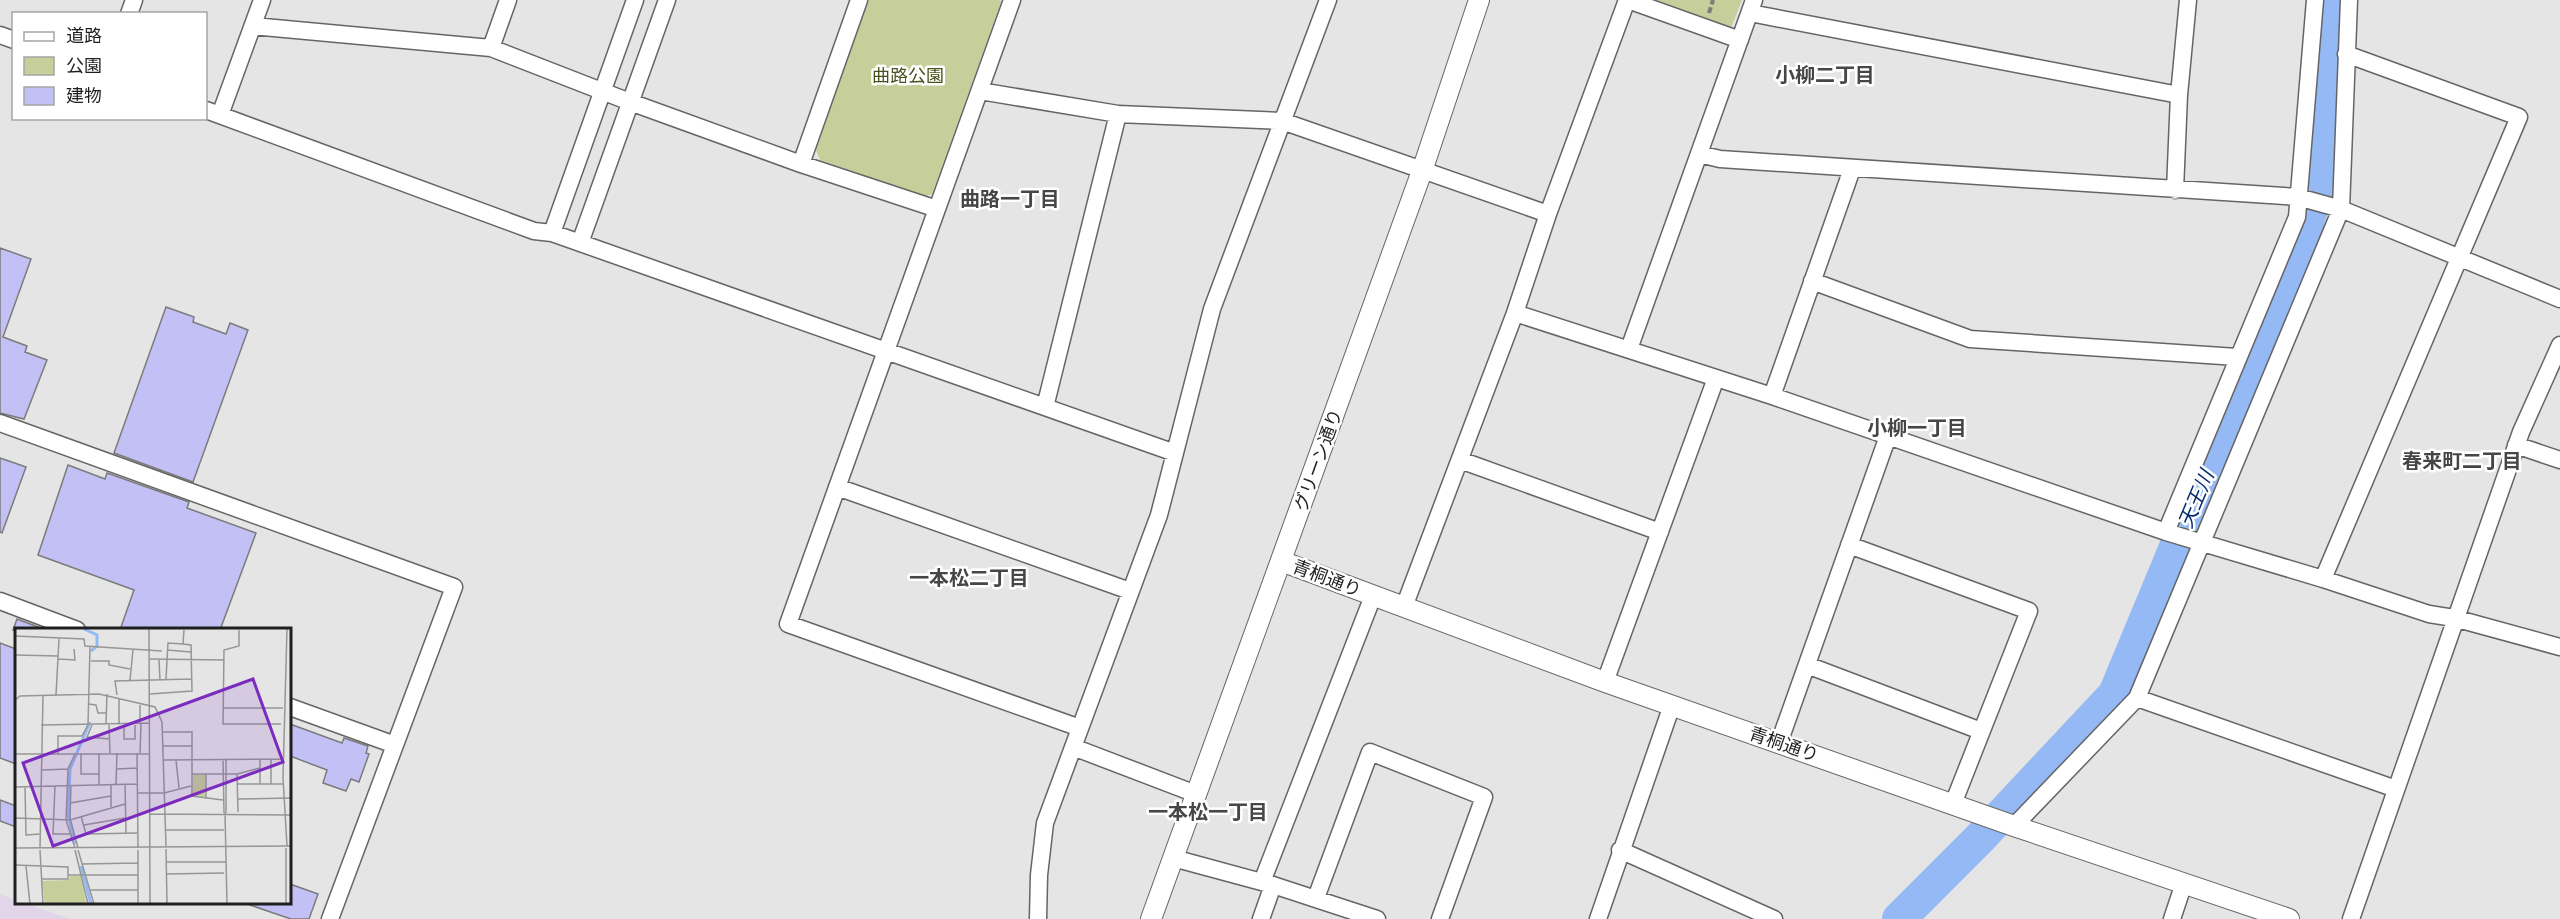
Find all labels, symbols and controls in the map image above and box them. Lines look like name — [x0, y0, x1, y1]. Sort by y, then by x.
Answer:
legend — [12, 12, 207, 120]
text: 道路 — [66, 25, 102, 46]
text: 公園 — [66, 55, 102, 76]
district label: 小柳二丁目 — [1775, 63, 1875, 87]
park label: 曲路公園 — [872, 65, 944, 86]
text: 建物 — [66, 85, 102, 106]
district label: 曲路一丁目 — [960, 187, 1060, 211]
street label: グリーン通り — [1290, 406, 1346, 514]
district label: 小柳一丁目 — [1867, 416, 1967, 440]
district label: 春来町二丁目 — [2402, 449, 2522, 473]
water label: 天王川 — [2173, 465, 2220, 531]
street label: 青桐通り — [1290, 555, 1364, 601]
district label: 一本松二丁目 — [909, 566, 1029, 590]
inset map — [15, 628, 291, 904]
street label: 青桐通り — [1747, 722, 1821, 766]
district label: 一本松一丁目 — [1148, 800, 1268, 824]

